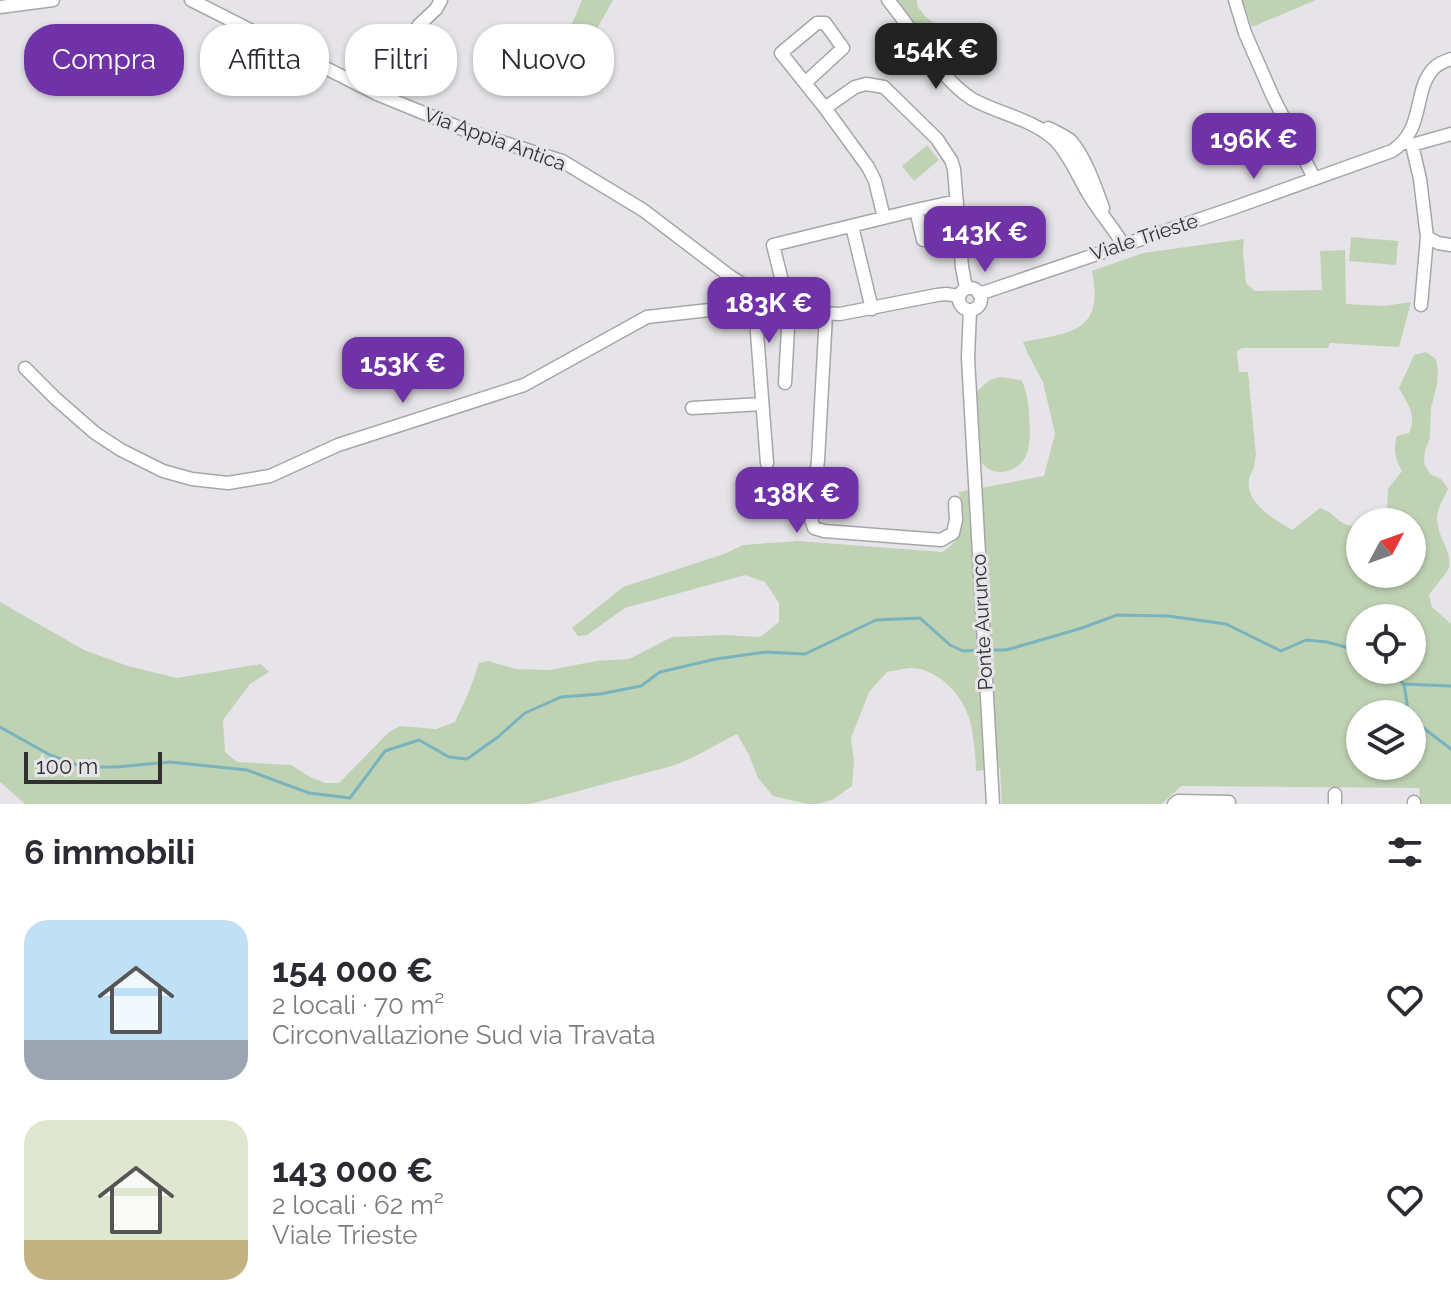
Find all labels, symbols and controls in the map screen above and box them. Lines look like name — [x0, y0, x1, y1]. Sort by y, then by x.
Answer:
pin: 154K € — [871, 23, 1001, 91]
chip: Compra — [24, 24, 184, 96]
chip: Affitta — [200, 24, 329, 96]
chip: Filtri — [345, 24, 457, 96]
chip: Nuovo — [473, 24, 614, 96]
text: 154K € — [893, 34, 979, 64]
street label: Via Appia Antica — [421, 102, 569, 176]
pin: 196K € — [1189, 113, 1319, 181]
text: 196K € — [1210, 124, 1298, 154]
pin: 143K € — [920, 206, 1050, 274]
street label: Viale Trieste — [1087, 208, 1201, 266]
text: 143K € — [942, 217, 1028, 247]
pin: 183K € — [704, 277, 834, 345]
text: 183K € — [725, 288, 813, 318]
pin: 153K € — [338, 337, 468, 405]
text: 153K € — [360, 348, 446, 378]
pin: 138K € — [732, 467, 862, 535]
text: 138K € — [753, 478, 841, 508]
north arrow — [1346, 508, 1426, 588]
map controls — [1346, 508, 1426, 780]
street label: Ponte Aurunco — [966, 553, 998, 691]
button: locate — [1346, 604, 1426, 684]
button: layers — [1346, 700, 1426, 780]
scale bar — [24, 748, 162, 784]
text: 100 m — [36, 753, 98, 779]
icon: filters — [1383, 830, 1427, 874]
text: 6 immobili — [24, 832, 195, 872]
text: 154 000 € — [272, 950, 433, 990]
icon: home — [88, 952, 184, 1048]
icon: heart — [1383, 978, 1427, 1022]
text: 2 locali · 70 m² — [272, 990, 444, 1020]
text: Circonvallazione Sud via Travata — [272, 1020, 655, 1050]
text: 143 000 € — [272, 1150, 433, 1190]
icon: home — [88, 1152, 184, 1248]
icon: heart — [1383, 1178, 1427, 1222]
text: 2 locali · 62 m² — [272, 1190, 444, 1220]
text: Viale Trieste — [272, 1220, 418, 1250]

